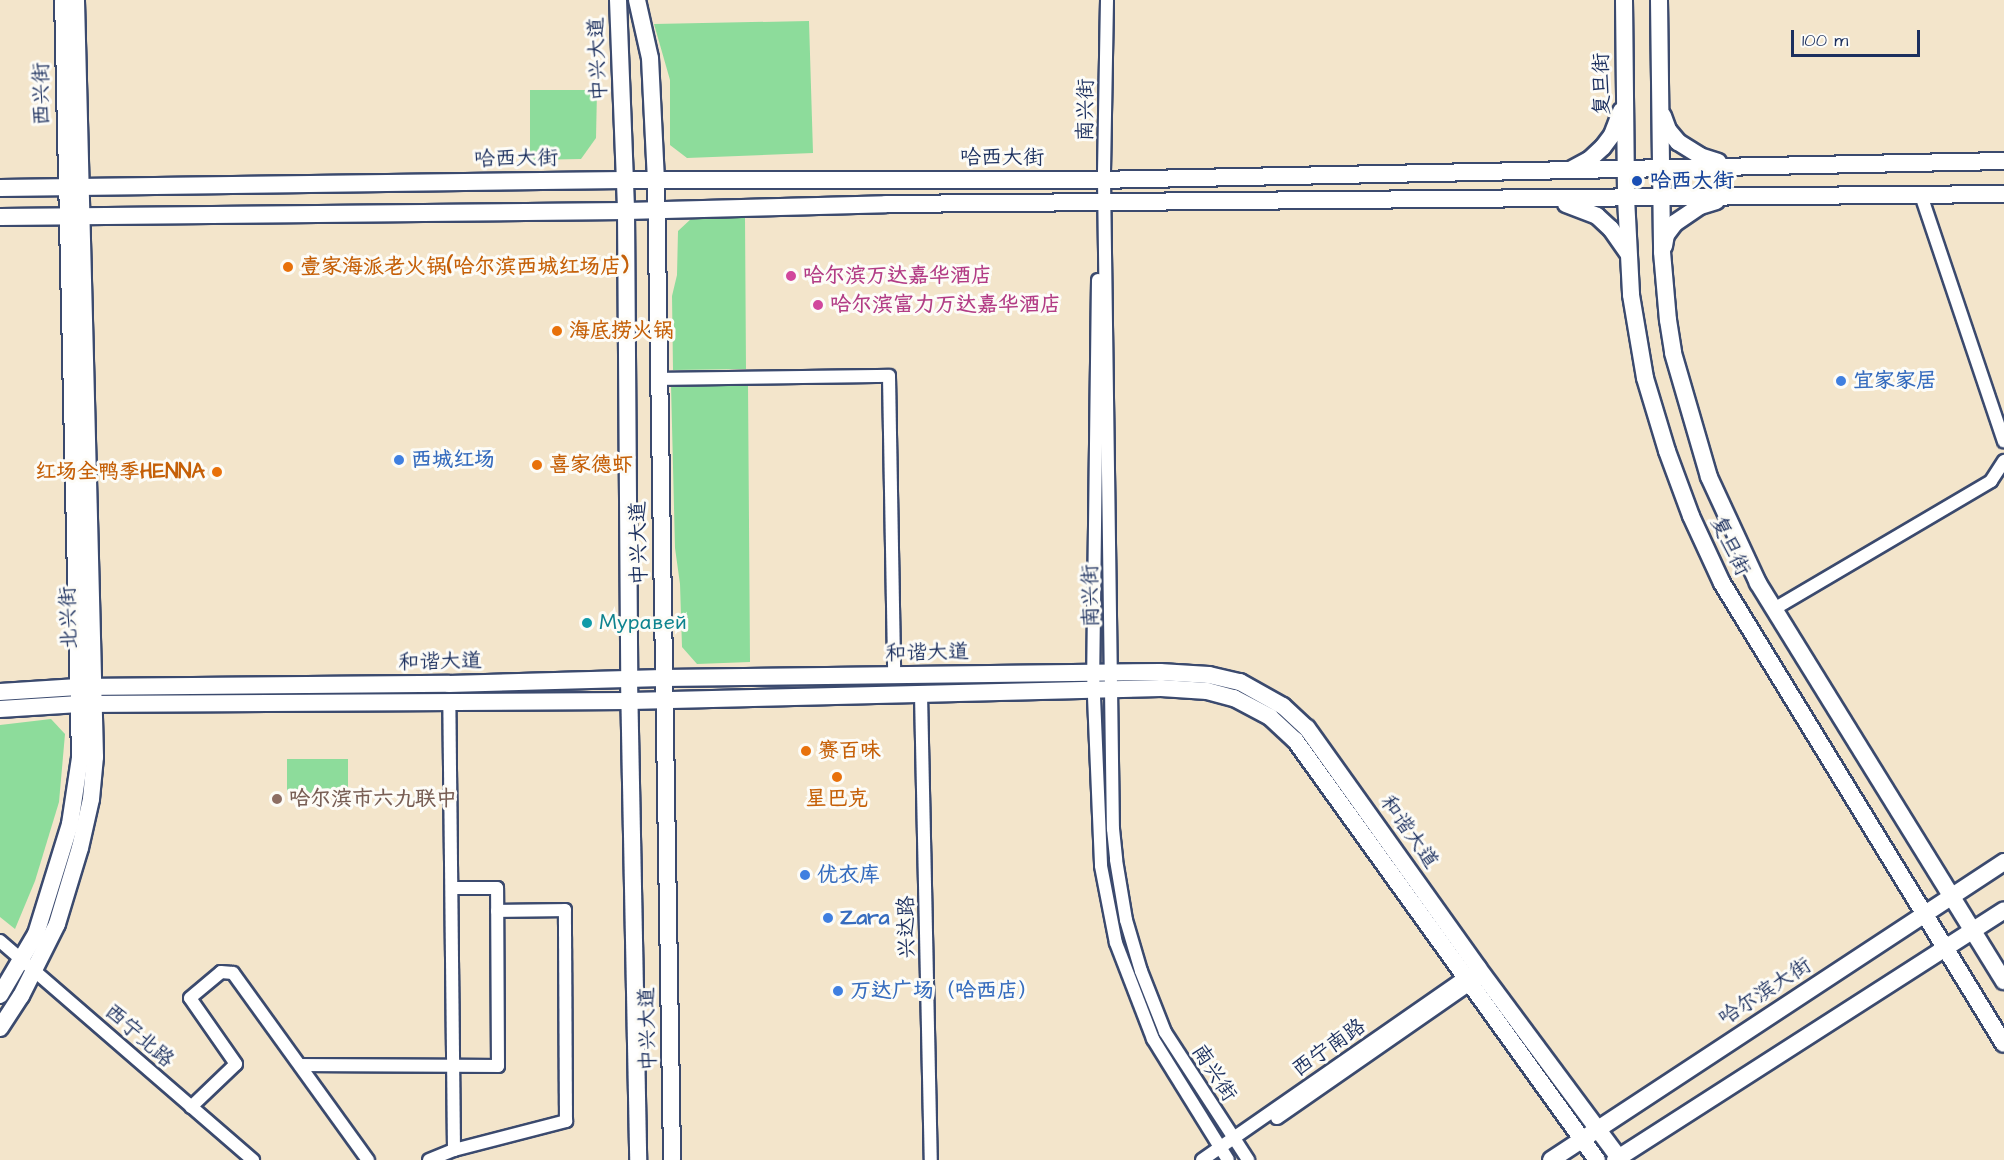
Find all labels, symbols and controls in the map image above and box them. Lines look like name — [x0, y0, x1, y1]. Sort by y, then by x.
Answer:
street label: 中兴大道 — [584, 17, 612, 101]
scale bar — [1794, 18, 1923, 56]
text: 100 m — [1802, 28, 1848, 53]
street label: 复旦街 — [1589, 52, 1615, 116]
street label: 西兴街 — [29, 62, 55, 126]
street label: 南兴街 — [1073, 78, 1099, 142]
street label: 哈西大街 — [960, 145, 1044, 171]
street label: 哈西大街 — [474, 146, 558, 172]
place label: 哈西大街 — [1650, 168, 1734, 194]
marker: 哈西大街 — [1628, 172, 1646, 190]
place label: 壹家海派老火锅(哈尔滨西城红场店) — [300, 254, 629, 280]
marker: 壹家海派老火锅(哈尔滨西城红场店) — [281, 260, 295, 274]
place label: 哈尔滨万达嘉华酒店 — [803, 263, 992, 289]
marker: 哈尔滨万达嘉华酒店 — [784, 269, 798, 283]
place label: 哈尔滨富力万达嘉华酒店 — [830, 292, 1061, 318]
marker: 哈尔滨富力万达嘉华酒店 — [811, 298, 825, 312]
place label: 海底捞火锅 — [569, 318, 674, 344]
marker: 海底捞火锅 — [550, 324, 564, 338]
place label: 宜家家居 — [1853, 368, 1937, 394]
marker: 宜家家居 — [1834, 374, 1848, 388]
place label: 西城红场 — [411, 447, 495, 473]
place label: 喜家德虾 — [549, 452, 633, 478]
marker: 西城红场 — [392, 453, 406, 467]
marker: 喜家德虾 — [530, 458, 544, 472]
place label: 红场全鸭季HENNA — [35, 459, 205, 485]
marker: 红场全鸭季HENNA — [210, 465, 224, 479]
street label: 中兴大道 — [626, 501, 652, 585]
street label: 复旦街 — [1705, 512, 1755, 580]
street label: 南兴街 — [1078, 564, 1104, 628]
street label: 北兴街 — [55, 586, 83, 650]
place label: Муравей — [599, 610, 687, 636]
marker: Муравей — [580, 616, 594, 630]
street label: 和谐大道 — [885, 640, 969, 666]
street label: 和谐大道 — [398, 649, 482, 675]
place label: 赛百味 — [818, 738, 881, 764]
marker: 赛百味 — [799, 744, 813, 758]
marker: 星巴克 — [830, 770, 844, 784]
place label: 哈尔滨市六九联中 — [289, 786, 457, 812]
place label: 星巴克 — [806, 786, 868, 812]
street label: 和谐大道 — [1375, 790, 1443, 874]
marker: 哈尔滨市六九联中 — [270, 792, 284, 806]
place label: 优衣库 — [817, 862, 880, 888]
marker: 优衣库 — [798, 868, 812, 882]
street label: 兴达路 — [894, 895, 920, 959]
place label: Zara — [840, 905, 889, 931]
marker: Zara — [821, 911, 835, 925]
street label: 哈尔滨大街 — [1714, 953, 1816, 1031]
place label: 万达广场（哈西店） — [850, 978, 1039, 1004]
marker: 万达广场（哈西店） — [831, 984, 845, 998]
street label: 中兴大道 — [635, 987, 661, 1071]
street label: 西宁北路 — [99, 999, 179, 1073]
street label: 西宁南路 — [1287, 1014, 1371, 1082]
street label: 南兴街 — [1186, 1040, 1242, 1106]

